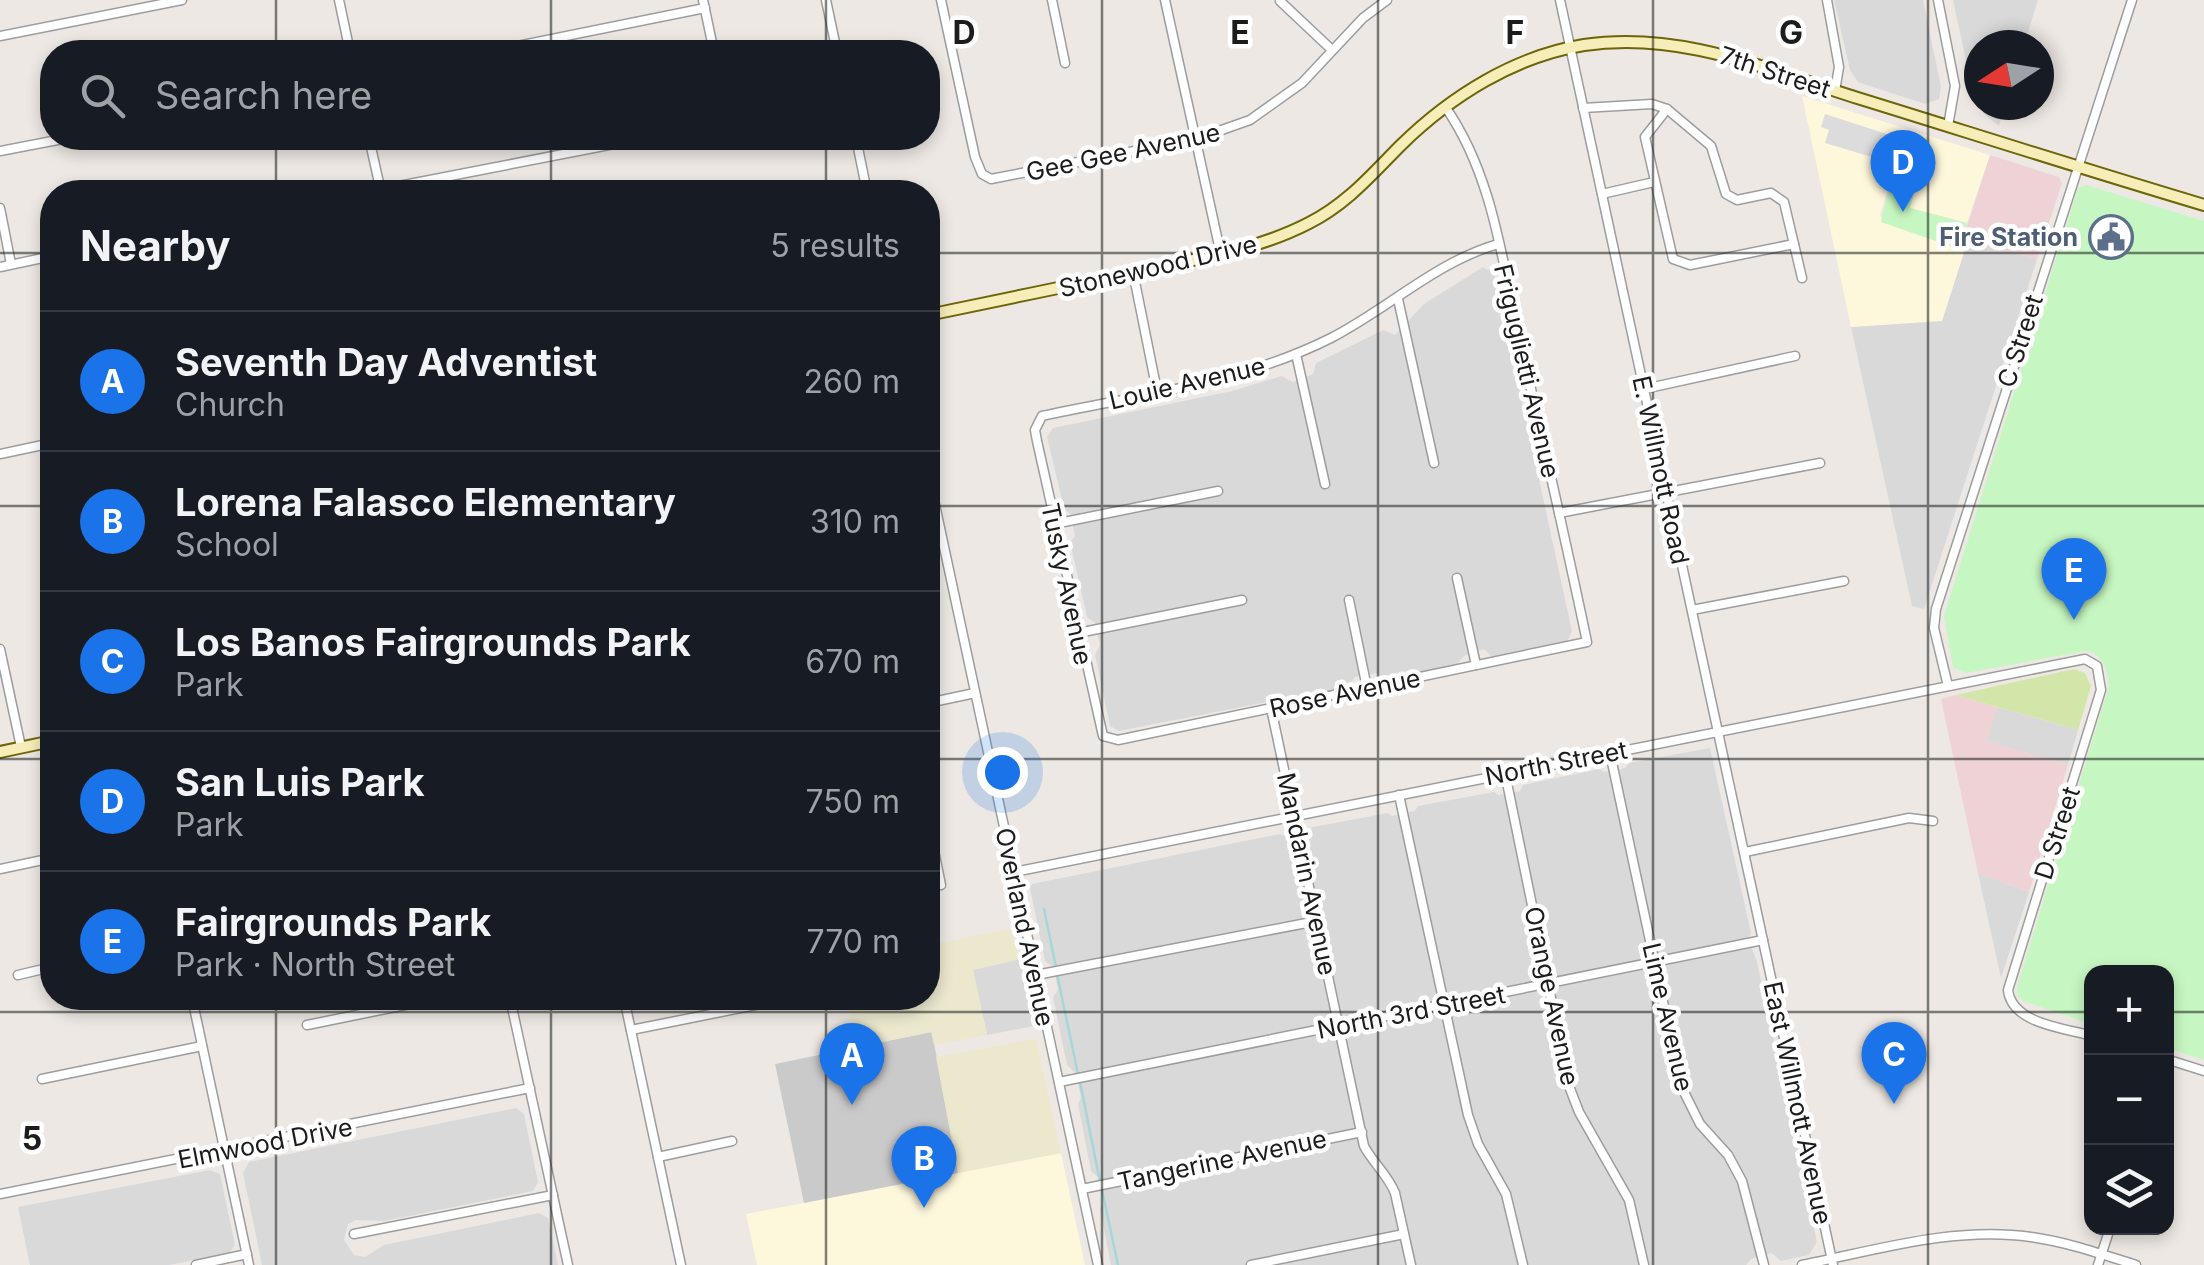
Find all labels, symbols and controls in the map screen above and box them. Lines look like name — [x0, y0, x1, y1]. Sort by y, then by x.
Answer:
text: D — [952, 13, 976, 52]
text: E — [1230, 13, 1250, 52]
text: F — [1506, 13, 1524, 52]
text: G — [1779, 13, 1803, 52]
north arrow — [1964, 30, 2054, 120]
search box — [40, 40, 940, 150]
street label: 7th Street — [1716, 40, 1834, 104]
icon: search — [75, 68, 130, 123]
text: Search here — [155, 72, 372, 118]
street label: Gee Gee Avenue — [1023, 117, 1223, 187]
pin: D — [1870, 130, 1936, 212]
public building icon: Fire Station — [2088, 214, 2134, 260]
text: Nearby — [80, 220, 231, 271]
place label: Fire Station — [1939, 222, 2078, 252]
text: 5 results — [770, 226, 900, 265]
street label: Stonewood Drive — [1056, 229, 1260, 303]
street label: Friguglietti Avenue — [1488, 261, 1566, 481]
street label: C Street — [1991, 291, 2049, 391]
text: Seventh Day Adventist — [175, 339, 597, 385]
street label: Louie Avenue — [1106, 350, 1268, 416]
text: A — [101, 362, 124, 401]
text: 260 m — [803, 362, 900, 401]
street label: E. Willmott Road — [1626, 373, 1696, 567]
text: Church — [175, 385, 285, 424]
text: Lorena Falasco Elementary — [175, 479, 676, 525]
street label: Tusky Avenue — [1035, 500, 1099, 668]
text: B — [102, 502, 123, 541]
text: 310 m — [810, 502, 900, 541]
text: School — [175, 525, 279, 564]
pin: E — [2042, 538, 2106, 620]
text: Los Banos Fairgrounds Park — [175, 619, 691, 665]
text: C — [101, 642, 124, 681]
text: 670 m — [805, 642, 900, 681]
street label: Rose Avenue — [1267, 662, 1423, 724]
text: Park — [175, 665, 244, 704]
street label: North Street — [1482, 735, 1630, 791]
your location — [977, 747, 1028, 798]
text: San Luis Park — [175, 759, 425, 805]
street label: Mandarin Avenue — [1271, 770, 1343, 978]
text: D — [101, 782, 124, 821]
text: 750 m — [806, 782, 900, 821]
street label: D Street — [2028, 783, 2086, 883]
text: Park — [175, 805, 244, 844]
street label: Overland Avenue — [989, 825, 1061, 1029]
text: Fairgrounds Park — [175, 899, 491, 945]
street label: Orange Avenue — [1518, 904, 1586, 1088]
text: E — [103, 922, 122, 961]
text: 770 m — [806, 922, 900, 961]
street label: Lime Avenue — [1636, 940, 1700, 1094]
text: Park · North Street — [175, 945, 455, 984]
map controls — [2084, 965, 2174, 1235]
button: + — [2084, 965, 2174, 1055]
street label: North 3rd Street — [1314, 979, 1508, 1045]
street label: East Willmott Avenue — [1758, 979, 1838, 1227]
pin: A — [820, 1022, 884, 1105]
pin: C — [1862, 1022, 1926, 1104]
button: − — [2084, 1055, 2174, 1145]
street label: Elmwood Drive — [175, 1111, 355, 1175]
text: 5 — [22, 1119, 42, 1158]
street label: Tangerine Avenue — [1115, 1123, 1329, 1197]
pin: B — [892, 1126, 956, 1208]
button: layers — [2084, 1145, 2174, 1235]

